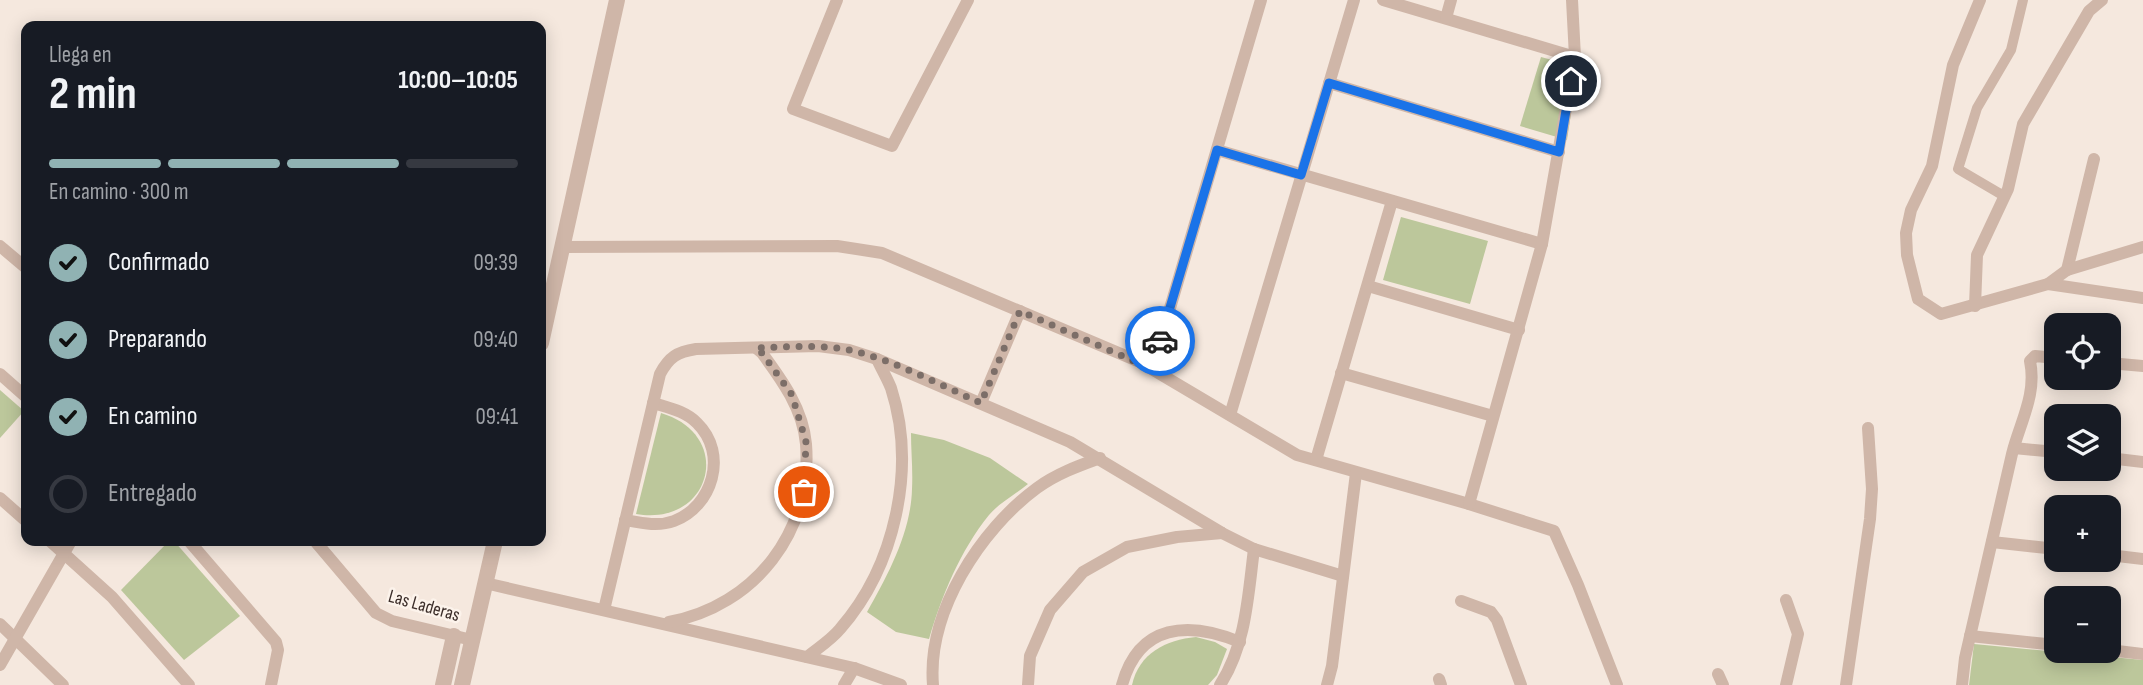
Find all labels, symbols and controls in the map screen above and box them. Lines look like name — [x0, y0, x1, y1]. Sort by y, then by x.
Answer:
text: Llega en — [49, 41, 112, 69]
pin — [1541, 51, 1601, 111]
icon: home — [1552, 62, 1590, 100]
text: 10:00–10:05 — [398, 65, 518, 96]
text: 2 min — [49, 67, 137, 122]
text: En camino · 300 m — [49, 178, 189, 206]
icon: check — [49, 244, 87, 282]
text: Confirmado — [108, 247, 209, 278]
text: 09:39 — [473, 249, 518, 277]
courier — [1125, 306, 1195, 376]
map controls — [2044, 313, 2121, 663]
button: locate — [2044, 313, 2121, 390]
icon: check — [49, 321, 87, 359]
icon: car — [1141, 322, 1179, 360]
text: Preparando — [108, 324, 207, 355]
text: 09:40 — [473, 326, 518, 354]
icon: check — [49, 398, 87, 436]
text: En camino — [108, 401, 198, 432]
text: 09:41 — [475, 403, 518, 431]
button: layers — [2044, 404, 2121, 481]
pin — [774, 462, 834, 522]
icon: bag — [785, 473, 823, 511]
text: Entregado — [108, 478, 197, 509]
button: + — [2044, 495, 2121, 572]
street label: Las Laderas — [386, 585, 463, 627]
button: − — [2044, 586, 2121, 663]

